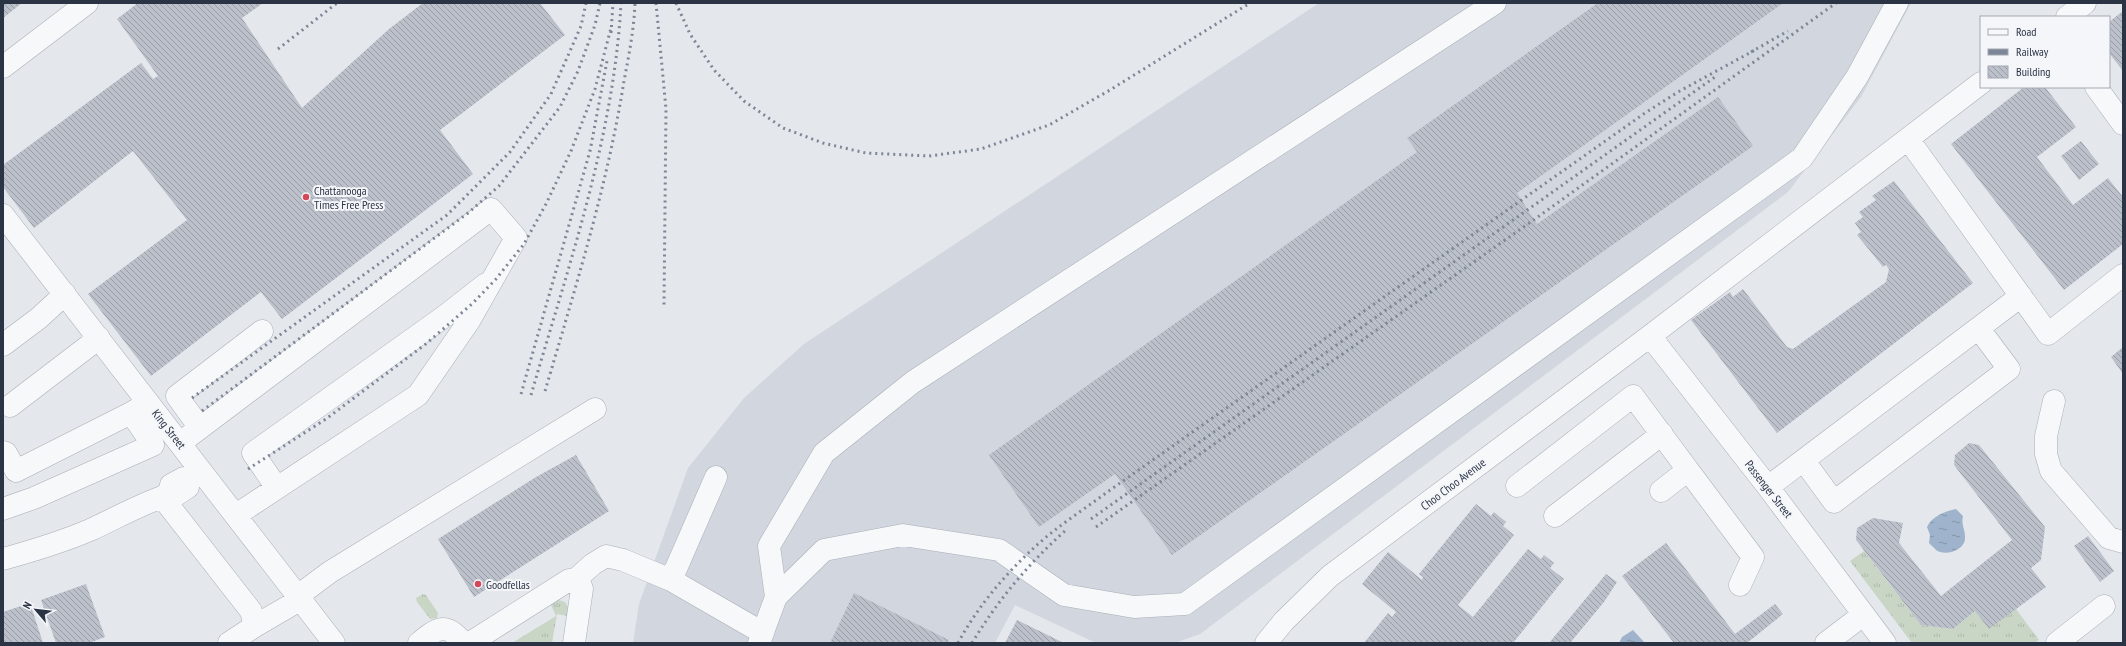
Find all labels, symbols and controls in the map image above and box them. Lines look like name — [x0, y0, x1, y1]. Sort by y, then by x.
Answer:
legend — [1980, 16, 2110, 88]
text: Road — [2016, 24, 2036, 39]
text: Railway — [2016, 44, 2049, 59]
text: Building — [2016, 64, 2051, 79]
place label: Chattanooga Times Free Press — [314, 183, 383, 212]
marker: Chattanooga Times Free Press — [301, 192, 311, 202]
street label: King Street — [149, 406, 190, 452]
street label: Choo Choo Avenue — [1418, 455, 1488, 513]
street label: Passenger Street — [1742, 457, 1797, 521]
place label: Goodfellas — [486, 577, 530, 592]
marker: Goodfellas — [473, 579, 483, 589]
north arrow — [16, 590, 56, 630]
text: N — [20, 599, 35, 611]

